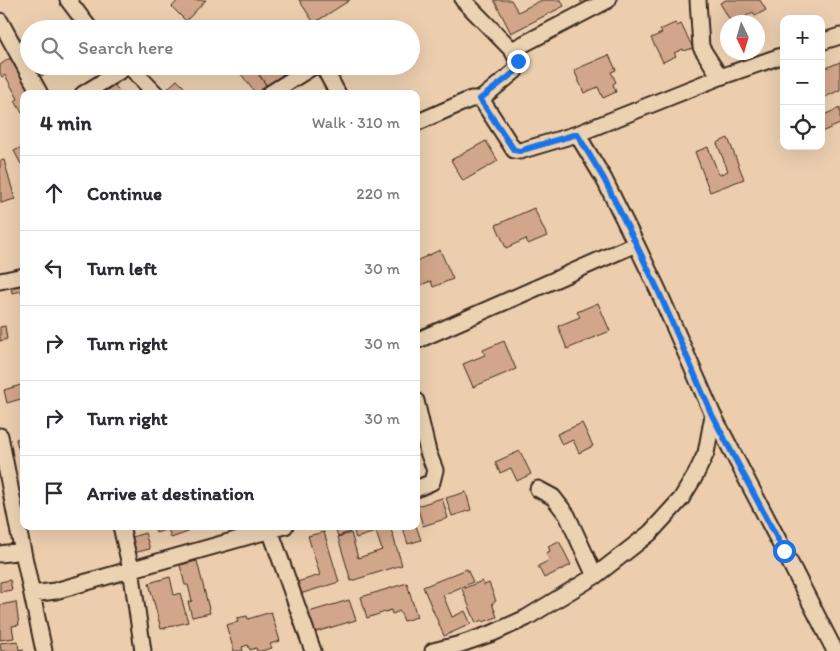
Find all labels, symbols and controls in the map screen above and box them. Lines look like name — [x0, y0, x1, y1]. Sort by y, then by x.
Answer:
north arrow — [720, 15, 765, 60]
map controls — [780, 15, 825, 150]
button: + — [780, 15, 825, 60]
search box — [20, 20, 420, 75]
icon: search — [38, 34, 66, 62]
text: Search here — [78, 36, 173, 59]
route end — [507, 50, 530, 73]
button: − — [780, 60, 825, 105]
button: locate — [780, 105, 825, 150]
text: 4 min — [40, 110, 92, 135]
text: Walk · 310 m — [312, 113, 400, 132]
icon: ahead — [40, 179, 68, 207]
text: Continue — [87, 182, 162, 205]
text: 220 m — [356, 184, 400, 203]
icon: left — [40, 254, 68, 282]
text: Turn left — [87, 257, 157, 280]
text: 30 m — [364, 259, 400, 278]
icon: right — [40, 329, 68, 357]
text: Turn right — [87, 332, 168, 355]
text: 30 m — [364, 334, 400, 353]
icon: right — [40, 404, 68, 432]
text: Turn right — [87, 407, 168, 430]
text: 30 m — [364, 409, 400, 428]
icon: arrive — [40, 479, 68, 507]
text: Arrive at destination — [87, 482, 254, 505]
route start — [773, 540, 796, 563]

